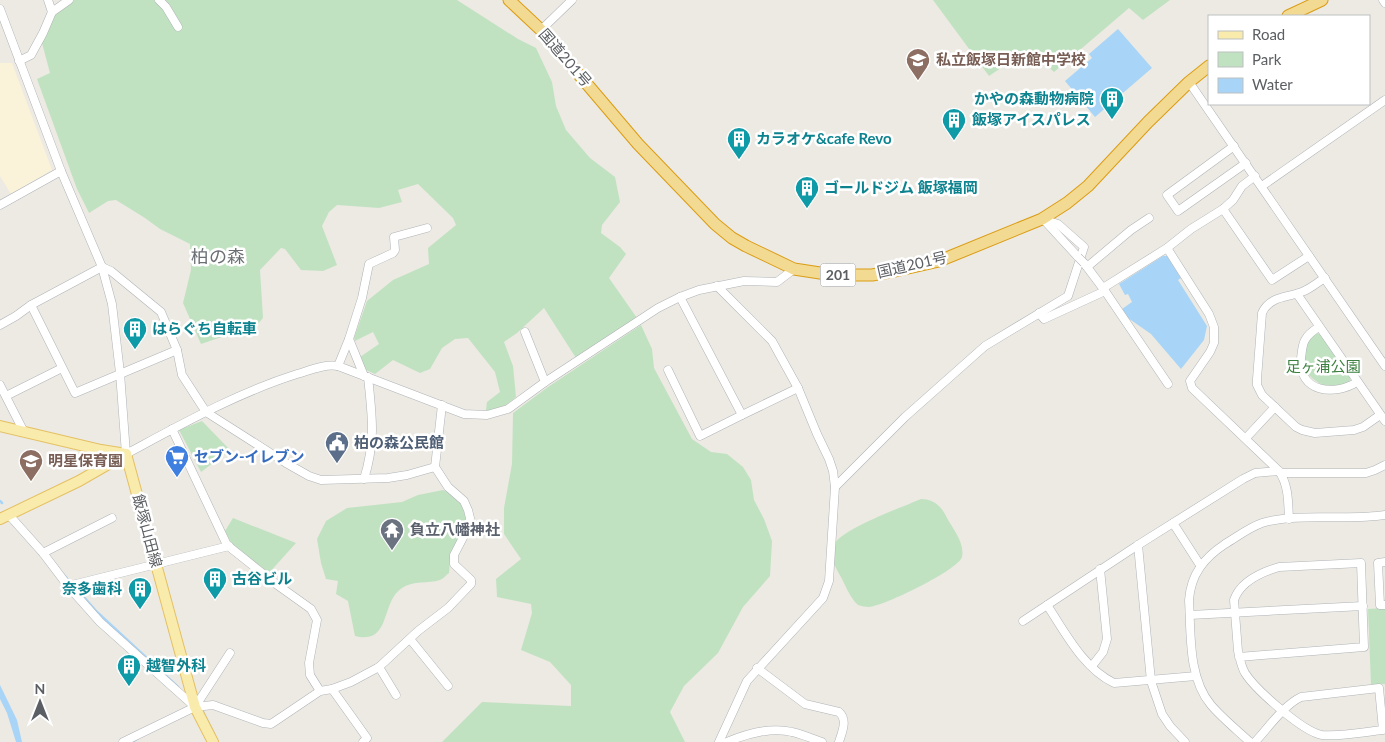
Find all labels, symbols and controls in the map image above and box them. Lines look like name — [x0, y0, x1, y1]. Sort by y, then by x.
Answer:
legend — [1208, 15, 1370, 105]
street label: 国道201号 — [536, 25, 596, 90]
text: Road — [1252, 25, 1285, 43]
school or university icon: 私立飯塚日新館中学校 — [905, 47, 931, 81]
place label: 私立飯塚日新館中学校 — [936, 50, 1086, 68]
text: Park — [1252, 50, 1282, 68]
text: Water — [1252, 75, 1293, 93]
building icon: かやの森動物病院 — [1099, 86, 1125, 120]
place label: かやの森動物病院 — [974, 89, 1094, 107]
building icon: 飯塚アイスパレス — [941, 107, 967, 141]
place label: 飯塚アイスパレス — [972, 110, 1091, 128]
building icon: カラオケ&cafe Revo — [726, 126, 752, 160]
place label: カラオケ&cafe Revo — [756, 129, 892, 147]
building icon: ゴールドジム 飯塚福岡 — [794, 175, 820, 209]
place label: ゴールドジム 飯塚福岡 — [824, 178, 978, 196]
district label: 柏の森 — [191, 245, 245, 267]
street label: 国道201号 — [875, 247, 948, 281]
road number: 201 — [820, 264, 856, 286]
building icon: はらぐち自転車 — [122, 316, 148, 350]
place label: はらぐち自転車 — [152, 319, 257, 337]
park label: 足ヶ浦公園 — [1285, 357, 1361, 375]
public building icon: 柏の森公民館 — [324, 430, 350, 464]
place label: 柏の森公民館 — [354, 433, 444, 451]
supermarket icon: セブン-イレブン — [164, 444, 190, 478]
place label: セブン-イレブン — [194, 447, 305, 465]
school or university icon: 明星保育園 — [18, 448, 44, 482]
place label: 明星保育園 — [48, 451, 123, 469]
street label: 飯塚山田線 — [130, 492, 166, 569]
temple icon: 負立八幡神社 — [379, 517, 405, 551]
place label: 負立八幡神社 — [410, 520, 500, 538]
building icon: 古谷ビル — [202, 566, 228, 600]
place label: 古谷ビル — [232, 569, 292, 587]
building icon: 奈多歯科 — [127, 576, 153, 610]
place label: 奈多歯科 — [62, 579, 122, 597]
building icon: 越智外科 — [116, 653, 142, 687]
place label: 越智外科 — [146, 656, 206, 674]
north arrow — [15, 677, 65, 727]
text: N — [35, 680, 45, 697]

